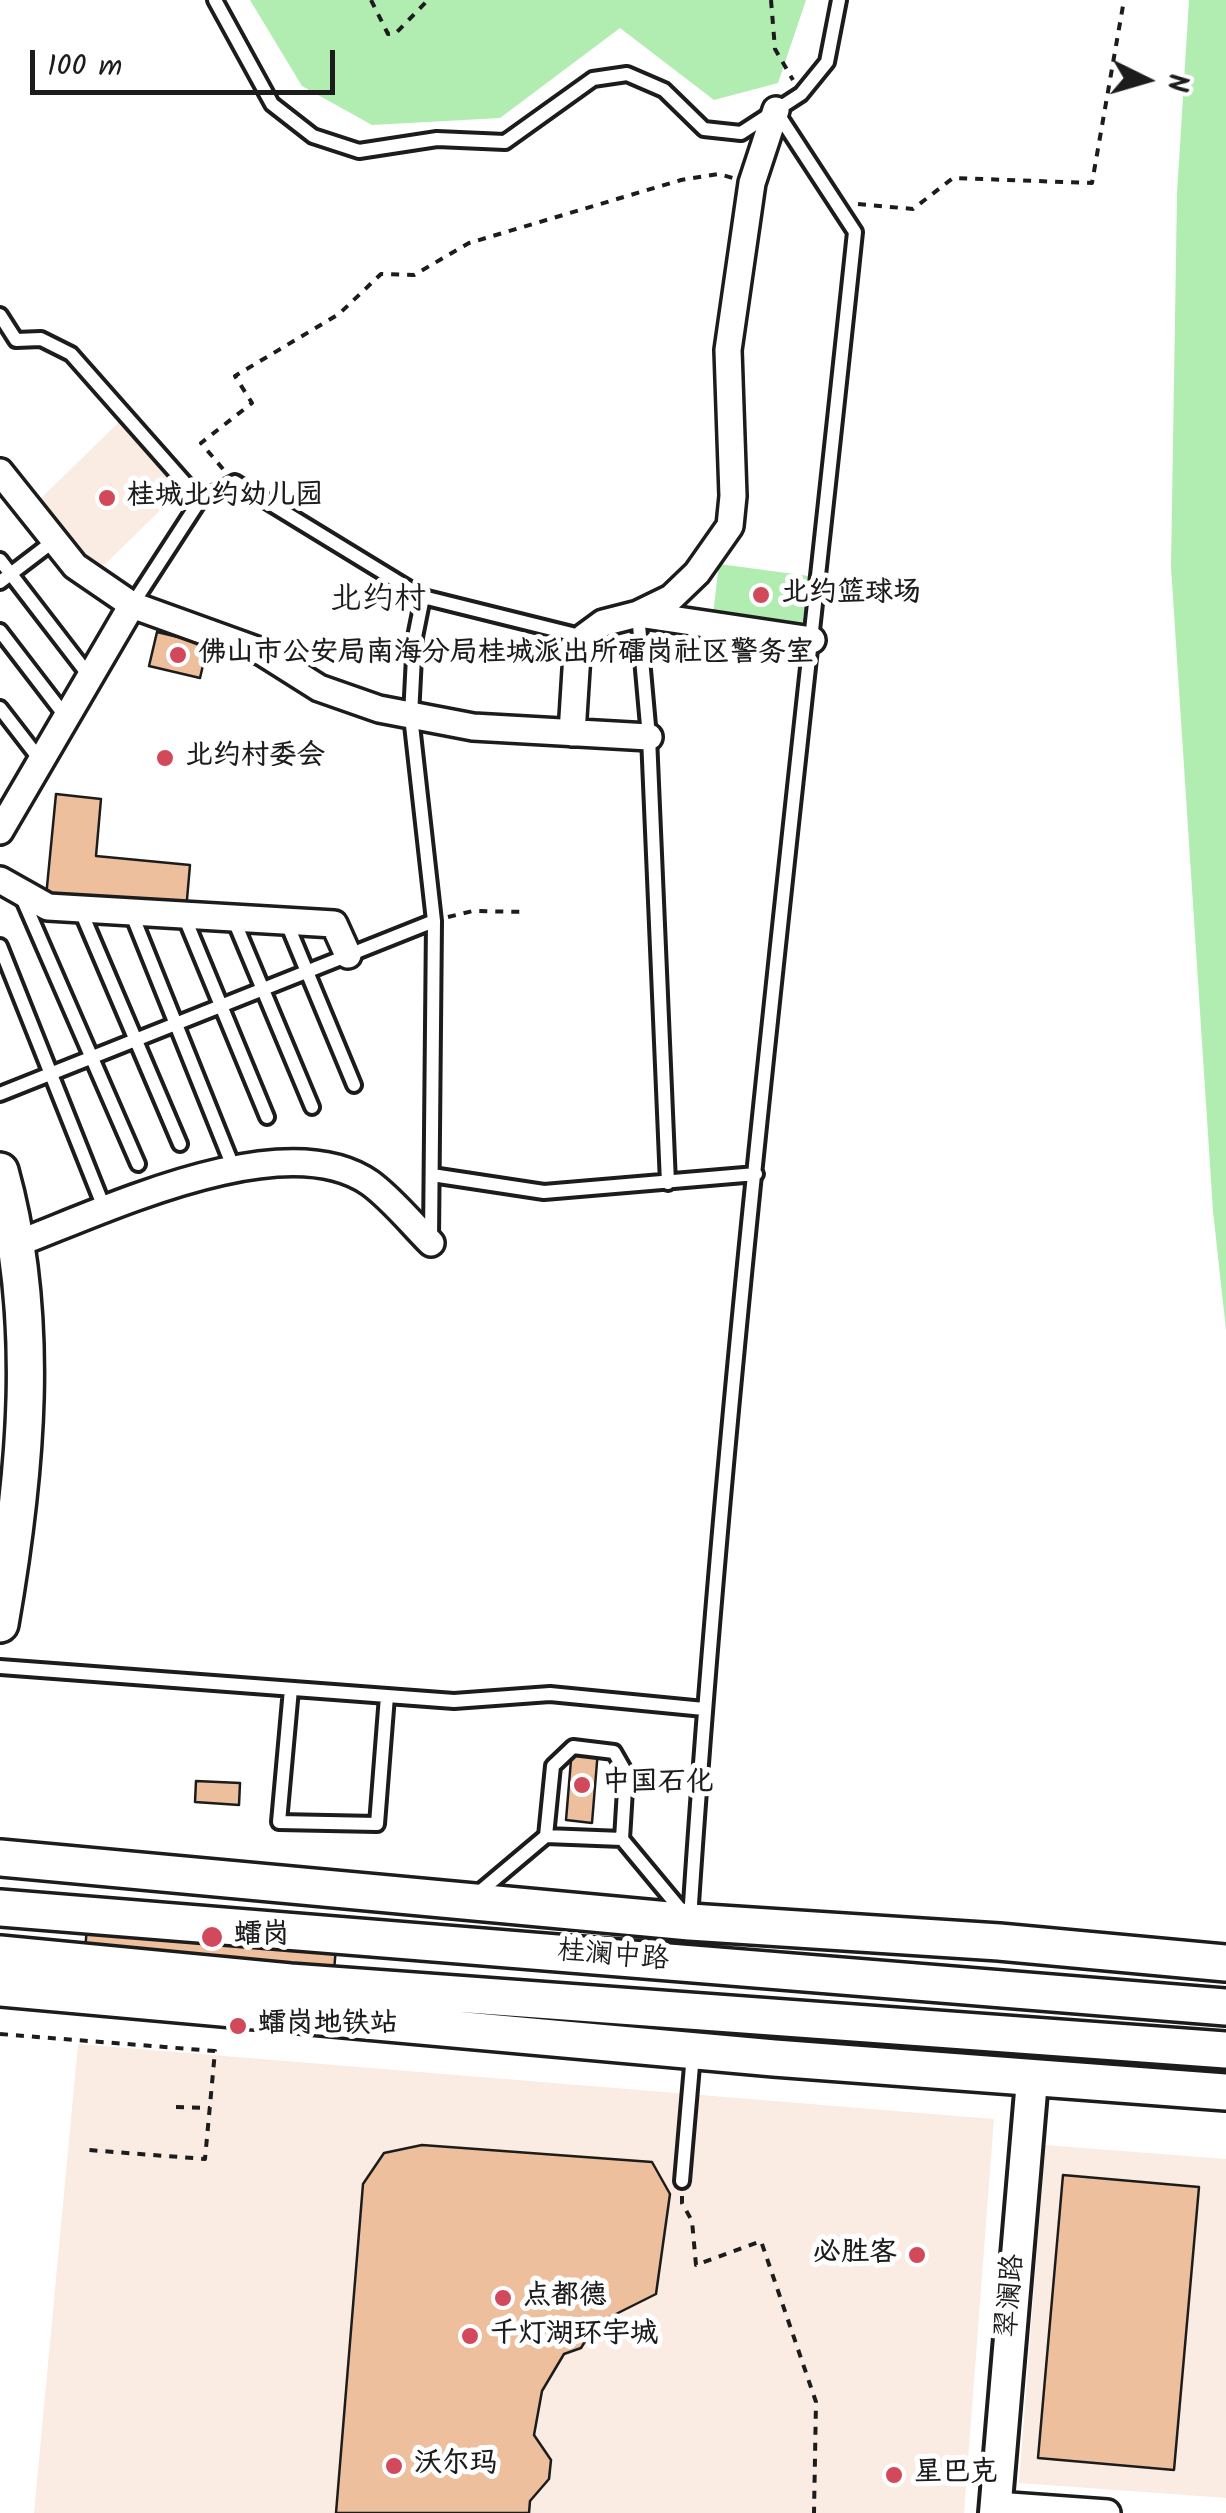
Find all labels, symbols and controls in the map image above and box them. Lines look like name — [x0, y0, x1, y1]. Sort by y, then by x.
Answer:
scale bar — [35, 30, 340, 92]
north arrow — [1096, 30, 1196, 130]
text: 100 m — [47, 43, 122, 91]
text: N — [1153, 72, 1200, 93]
place label: 桂城北约幼儿园 — [127, 481, 323, 515]
marker: 桂城北约幼儿园 — [96, 487, 118, 509]
place label: 北约篮球场 — [781, 578, 921, 612]
district label: 北约村 — [330, 584, 426, 622]
marker: 北约篮球场 — [750, 584, 772, 606]
place label: 佛山市公安局南海分局桂城派出所礌岗社区警务室 — [198, 638, 814, 672]
marker: 佛山市公安局南海分局桂城派出所礌岗社区警务室 — [167, 644, 189, 666]
place label: 北约村委会 — [185, 741, 325, 775]
marker: 北约村委会 — [154, 747, 176, 769]
place label: 中国石化 — [602, 1768, 714, 1802]
marker: 中国石化 — [571, 1774, 593, 1796]
place label: 𧒽岗 — [234, 1920, 290, 1954]
marker: 𧒽岗 — [199, 1924, 225, 1950]
street label: 桂澜中路 — [556, 1936, 670, 1980]
place label: 𧒽岗地铁站 — [258, 2009, 398, 2043]
marker: 𧒽岗地铁站 — [227, 2015, 249, 2037]
place label: 必胜客 — [813, 2238, 897, 2272]
marker: 必胜客 — [906, 2244, 928, 2266]
street label: 翠澜路 — [993, 2253, 1033, 2339]
place label: 点都德 — [523, 2281, 607, 2315]
marker: 点都德 — [492, 2287, 514, 2309]
place label: 千灯湖环宇城 — [490, 2319, 658, 2353]
marker: 千灯湖环宇城 — [459, 2325, 481, 2347]
place label: 沃尔玛 — [414, 2449, 498, 2483]
marker: 沃尔玛 — [383, 2455, 405, 2477]
place label: 星巴克 — [914, 2458, 998, 2492]
marker: 星巴克 — [883, 2464, 905, 2486]

